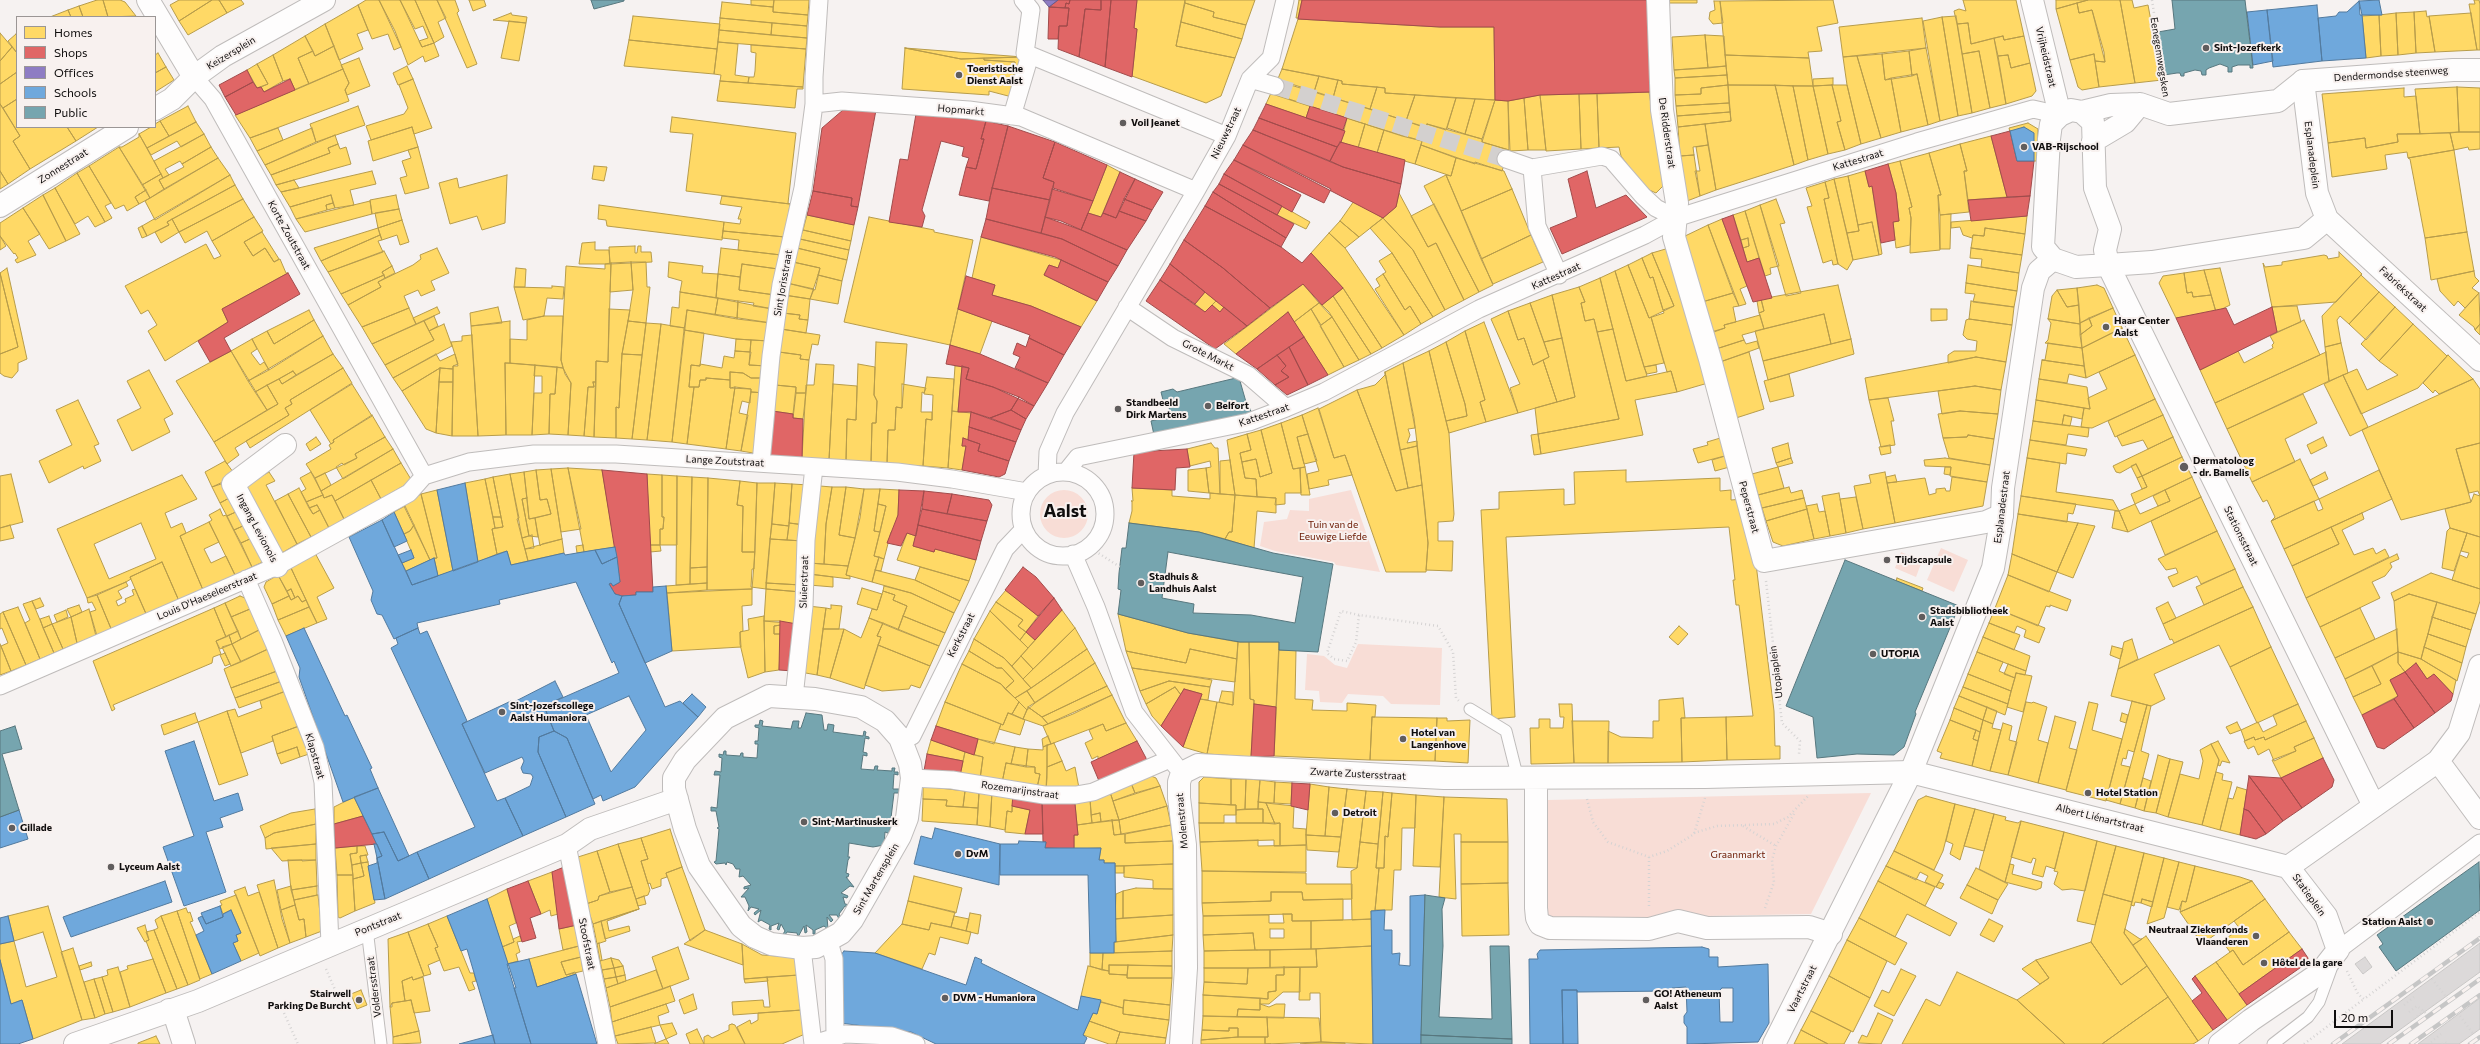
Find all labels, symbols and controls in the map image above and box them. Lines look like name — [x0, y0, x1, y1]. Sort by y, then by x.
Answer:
legend — [16, 16, 156, 128]
street label: Eenegemwegsken — [2148, 16, 2172, 98]
text: Homes — [54, 25, 92, 39]
street label: Vrijheidstraat — [2033, 25, 2059, 89]
street label: Keizersplein — [204, 34, 258, 72]
place label: Sint-Jozefkerk — [2214, 42, 2281, 54]
marker: Sint-Jozefkerk — [2201, 43, 2211, 53]
text: Shops — [54, 45, 88, 59]
place label: Toeristische Dienst Aalst — [967, 63, 1023, 86]
street label: Dendermondse steenweg — [2333, 64, 2449, 84]
text: Offices — [54, 65, 94, 79]
marker: Toeristische Dienst Aalst — [954, 70, 964, 80]
text: Schools — [54, 85, 97, 99]
street label: De Ridderstraat — [1656, 97, 1678, 169]
street label: Hopmarkt — [937, 102, 985, 118]
text: Public — [54, 105, 87, 119]
street label: Nieuwstraat — [1208, 105, 1244, 161]
place label: Voil Jeanet — [1131, 117, 1180, 129]
marker: Voil Jeanet — [1118, 118, 1128, 128]
street label: Esplanadeplein — [2302, 120, 2322, 190]
place label: VAB-Rijschool — [2032, 141, 2099, 153]
marker: VAB-Rijschool — [2019, 142, 2029, 152]
street label: Zonnestraat — [36, 146, 90, 186]
street label: Kattestraat — [1831, 147, 1885, 173]
street label: Korte Zoutstraat — [265, 198, 313, 272]
street label: Sint Jorisstraat — [771, 249, 795, 317]
street label: Kattestraat — [1530, 260, 1582, 292]
street label: Fabriekstraat — [2377, 264, 2429, 314]
place label: Haar Center Aalst — [2114, 315, 2170, 338]
marker: Haar Center Aalst — [2101, 322, 2111, 332]
street label: Grote Markt — [1180, 337, 1236, 373]
place label: Standbeeld Dirk Martens — [1126, 397, 1187, 420]
place label: Belfort — [1216, 400, 1249, 412]
marker: Belfort — [1203, 401, 1213, 411]
street label: Kattestraat — [1237, 401, 1291, 429]
marker: Standbeeld Dirk Martens — [1113, 404, 1123, 414]
street label: Lange Zoutstraat — [685, 453, 765, 469]
place label: Dermatoloog - dr. Bamelis — [2193, 455, 2254, 478]
marker: Dermatoloog - dr. Bamelis — [2178, 461, 2190, 473]
street label: Esplanadestraat — [1992, 470, 2012, 544]
street label: Peperstraat — [1736, 480, 1762, 534]
street label: Ingang Levionois — [234, 492, 280, 564]
district label: Aalst — [1043, 500, 1087, 522]
street label: Stationsstraat — [2221, 504, 2261, 568]
park label: Tuin van de Eeuwige Liefde — [1299, 519, 1367, 542]
place label: Tijdscapsule — [1895, 554, 1952, 566]
street label: Sluierstraat — [797, 555, 811, 609]
marker: Tijdscapsule — [1882, 555, 1892, 565]
street label: Louis D'Haeseleerstraat — [155, 569, 259, 623]
place label: Stadhuis & Landhuis Aalst — [1149, 571, 1216, 594]
marker: Stadhuis & Landhuis Aalst — [1136, 578, 1146, 588]
place label: Stadsbibliotheek Aalst — [1930, 605, 2008, 628]
street label: Kerkstraat — [945, 611, 977, 659]
marker: Stadsbibliotheek Aalst — [1917, 612, 1927, 622]
street label: Utopiaplein — [1767, 645, 1785, 699]
place label: UTOPIA — [1881, 648, 1919, 660]
marker: UTOPIA — [1868, 649, 1878, 659]
place label: Sint-Jozefscollege Aalst Humaniora — [510, 700, 593, 724]
marker: Sint-Jozefscollege Aalst Humaniora — [497, 707, 507, 717]
place label: Hotel van Langenhove — [1411, 727, 1466, 750]
street label: Klapstraat — [303, 732, 327, 780]
marker: Hotel van Langenhove — [1398, 734, 1408, 744]
street label: Zwarte Zustersstraat — [1310, 765, 1406, 783]
street label: Rozemarijnstraat — [980, 779, 1060, 801]
place label: Hotel Station — [2096, 787, 2158, 799]
marker: Hotel Station — [2083, 788, 2093, 798]
street label: Molenstraat — [1174, 793, 1190, 849]
street label: Albert Liénartstraat — [2055, 801, 2145, 835]
place label: Detroit — [1343, 807, 1377, 819]
marker: Detroit — [1330, 808, 1340, 818]
place label: Sint-Martinuskerk — [812, 816, 898, 828]
marker: Sint-Martinuskerk — [799, 817, 809, 827]
place label: Gillade — [20, 822, 52, 834]
marker: Gillade — [7, 823, 17, 833]
street label: Sint Martensplein — [851, 841, 901, 917]
place label: DvM — [966, 848, 988, 860]
marker: DvM — [953, 849, 963, 859]
park label: Graanmarkt — [1711, 849, 1765, 861]
place label: Lyceum Aalst — [119, 861, 180, 873]
marker: Lyceum Aalst — [106, 862, 116, 872]
street label: Statieplein — [2290, 872, 2328, 918]
street label: Pontstraat — [353, 909, 403, 939]
place label: Station Aalst — [2362, 916, 2422, 928]
street label: Stoofstraat — [576, 917, 598, 971]
marker: Station Aalst — [2425, 917, 2435, 927]
place label: Neutraal Ziekenfonds Vlaanderen — [2148, 924, 2248, 948]
marker: Neutraal Ziekenfonds Vlaanderen — [2251, 931, 2261, 941]
street label: Voldersstraat — [364, 956, 384, 1018]
place label: Hôtel de la gare — [2272, 957, 2342, 969]
marker: Hôtel de la gare — [2259, 958, 2269, 968]
street label: Vaartstraat — [1785, 963, 1819, 1015]
place label: Stairwell Parking De Burcht — [268, 988, 351, 1012]
place label: GO! Atheneum Aalst — [1654, 988, 1722, 1012]
place label: DVM - Humaniora — [953, 992, 1035, 1004]
marker: DVM - Humaniora — [940, 993, 950, 1003]
marker: Stairwell Parking De Burcht — [354, 995, 364, 1005]
marker: GO! Atheneum Aalst — [1641, 995, 1651, 1005]
scale bar — [2336, 1002, 2395, 1028]
text: 20 m — [2341, 1010, 2368, 1024]

